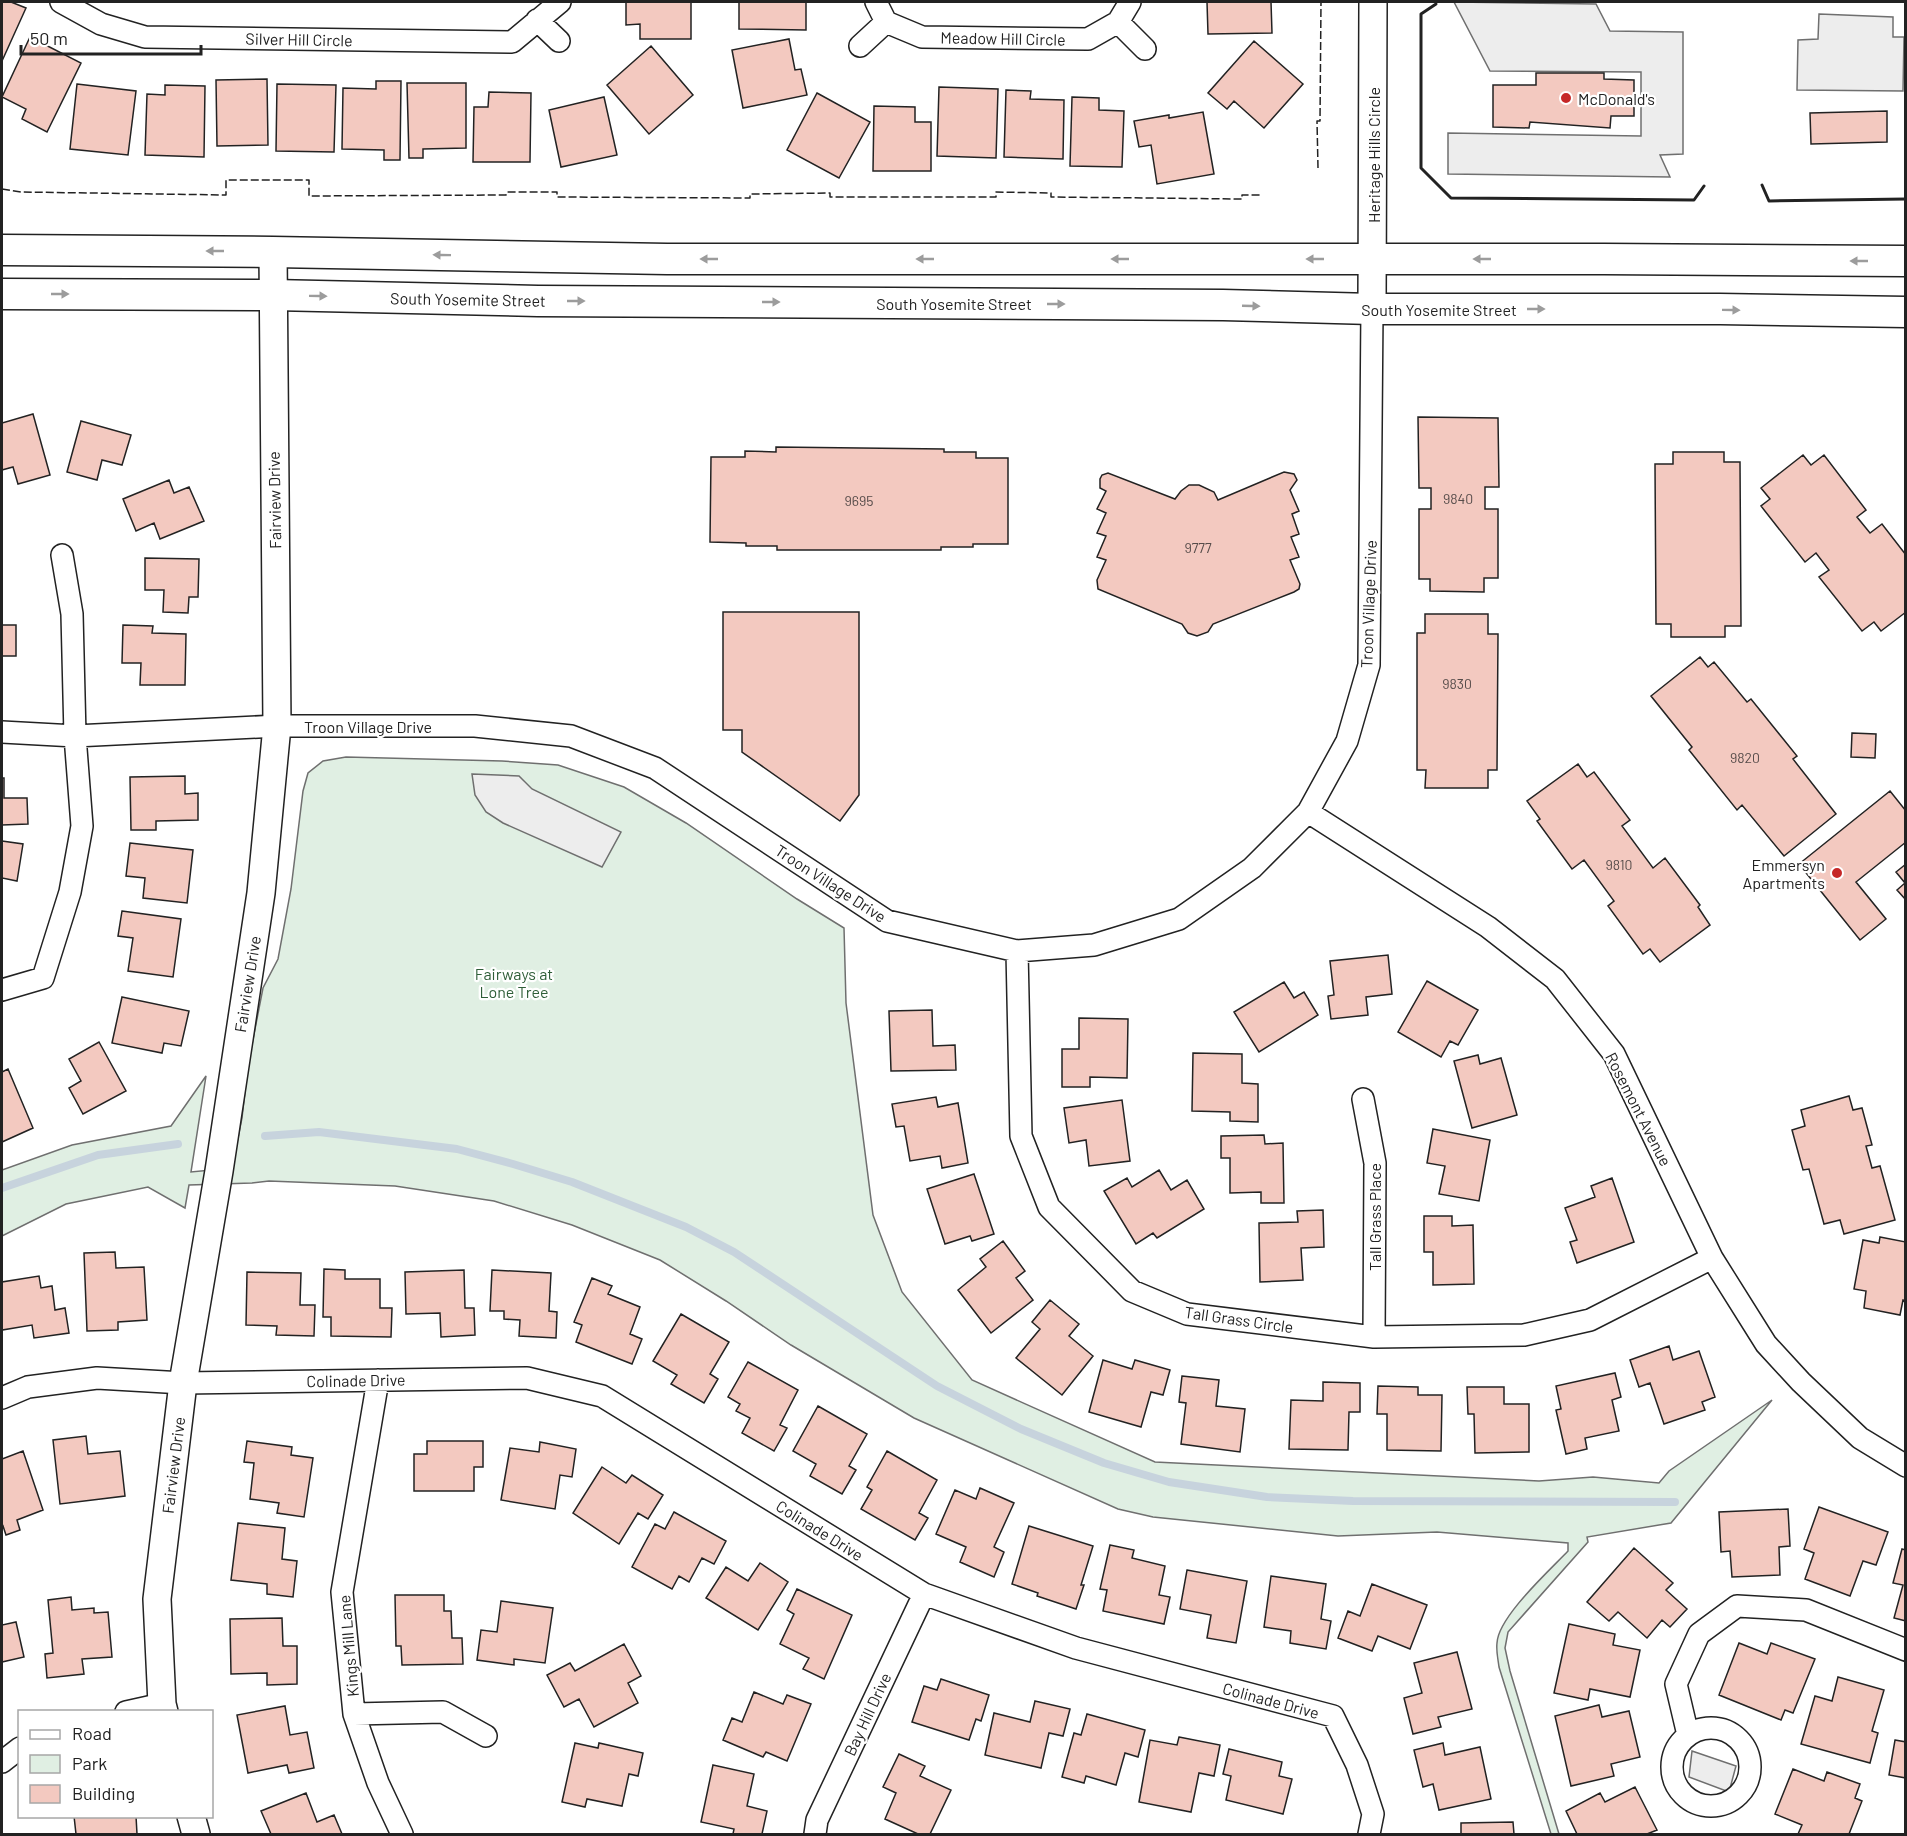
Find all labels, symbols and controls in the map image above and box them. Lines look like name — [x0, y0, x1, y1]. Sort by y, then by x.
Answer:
scale bar — [21, 18, 201, 56]
text: 50 m — [30, 27, 68, 49]
street label: Meadow Hill Circle — [940, 27, 1066, 49]
street label: Silver Hill Circle — [245, 29, 353, 49]
street label: Heritage Hills Circle — [1364, 87, 1383, 223]
place label: McDonald's — [1578, 89, 1655, 108]
marker: McDonald's — [1559, 91, 1573, 105]
one-way arrow — [205, 246, 224, 256]
one-way arrow — [433, 250, 452, 260]
one-way arrow — [699, 254, 718, 264]
one-way arrow — [915, 254, 934, 264]
one-way arrow — [1110, 254, 1129, 264]
one-way arrow — [1305, 254, 1324, 264]
one-way arrow — [1473, 254, 1492, 264]
one-way arrow — [1850, 256, 1869, 266]
street label: South Yosemite Street — [390, 288, 546, 310]
one-way arrow — [50, 289, 69, 299]
one-way arrow — [308, 291, 327, 301]
street label: South Yosemite Street — [876, 294, 1032, 313]
one-way arrow — [566, 296, 585, 306]
one-way arrow — [761, 297, 780, 307]
one-way arrow — [1046, 299, 1065, 309]
street label: South Yosemite Street — [1361, 300, 1517, 319]
one-way arrow — [1241, 301, 1260, 310]
one-way arrow — [1526, 304, 1545, 314]
one-way arrow — [1721, 305, 1740, 314]
street label: Fairview Drive — [264, 451, 284, 549]
house number: 9840 — [1443, 490, 1473, 507]
house number: 9695 — [845, 492, 874, 509]
house number: 9777 — [1184, 539, 1212, 556]
street label: Troon Village Drive — [1356, 540, 1380, 668]
house number: 9830 — [1442, 675, 1472, 692]
street label: Troon Village Drive — [304, 717, 432, 736]
house number: 9820 — [1730, 749, 1760, 766]
street label: Troon Village Drive — [772, 840, 890, 926]
place label: Emmersyn Apartments — [1743, 855, 1825, 892]
house number: 9810 — [1605, 856, 1633, 873]
marker: Emmersyn Apartments — [1830, 866, 1844, 880]
street label: Fairview Drive — [230, 934, 264, 1034]
park label: Fairways at Lone Tree — [475, 964, 553, 1001]
street label: Rosemont Avenue — [1602, 1049, 1676, 1169]
street label: Tall Grass Place — [1365, 1163, 1384, 1271]
street label: Tall Grass Circle — [1183, 1302, 1295, 1336]
street label: Colinade Drive — [306, 1370, 406, 1390]
street label: Fairview Drive — [158, 1415, 188, 1515]
street label: Colinade Drive — [773, 1496, 867, 1564]
street label: Kings Mill Lane — [334, 1594, 362, 1698]
street label: Bay Hill Drive — [840, 1669, 894, 1759]
street label: Colinade Drive — [1221, 1678, 1321, 1722]
legend — [18, 1710, 213, 1818]
text: Road — [72, 1722, 112, 1744]
text: Park — [72, 1752, 107, 1774]
text: Building — [72, 1782, 135, 1804]

